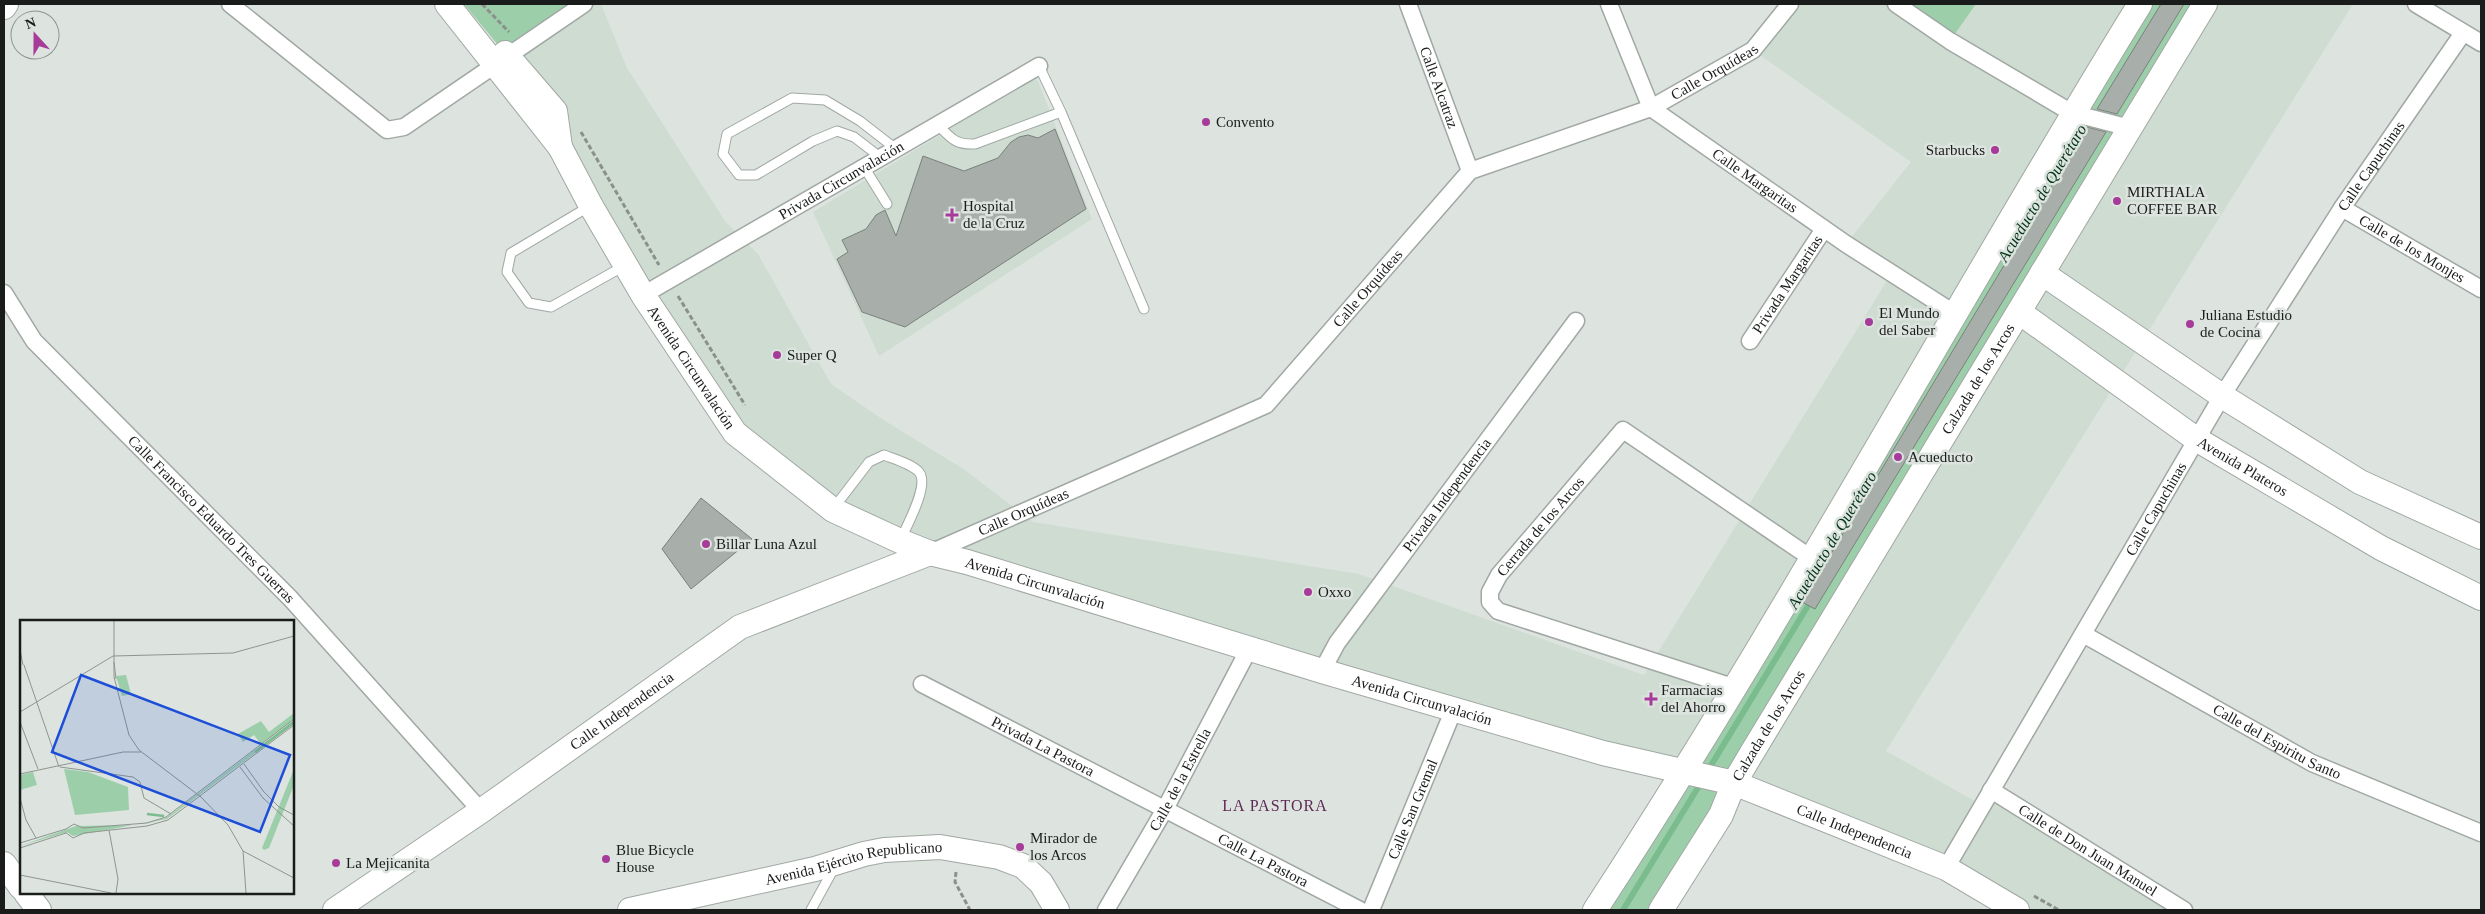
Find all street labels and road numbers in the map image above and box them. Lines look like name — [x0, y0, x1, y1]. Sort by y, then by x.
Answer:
street label: Calle Orquídeas — [1668, 42, 1762, 103]
street label: Calle Alcatraz — [1417, 45, 1461, 131]
street label: Calle Capuchinas — [2335, 118, 2408, 214]
street label: Privada Circunvalación — [776, 138, 907, 223]
street label: Calle Margaritas — [1709, 145, 1801, 216]
street label: Calle de los Monjes — [2356, 212, 2468, 286]
street label: Privada Margaritas — [1749, 232, 1826, 336]
street label: Calle Orquídeas — [1330, 246, 1406, 330]
street label: Avenida Circunvalación — [644, 303, 738, 433]
street label: Calzada de los Arcos — [1939, 321, 2018, 437]
street label: Calle Francisco Eduardo Tres Guerras — [125, 432, 298, 606]
street label: Avenida Plateros — [2195, 434, 2291, 499]
street label: Privada Independencia — [1400, 435, 1494, 555]
street label: Calle Capuchinas — [2122, 459, 2190, 558]
street label: Cerrada de los Arcos — [1494, 474, 1587, 579]
street label: Calle Orquídeas — [976, 485, 1071, 539]
street label: Avenida Circunvalación — [963, 554, 1107, 612]
street label: Calzada de los Arcos — [1729, 667, 1808, 784]
street label: Calle Independencia — [567, 669, 677, 753]
street label: Avenida Circunvalación — [1350, 672, 1494, 728]
street label: Calle del Espiritu Santo — [2210, 701, 2343, 782]
street label: Privada La Pastora — [989, 713, 1097, 780]
street label: Calle de la Estrella — [1146, 725, 1214, 834]
street label: Calle San Gremal — [1385, 757, 1440, 862]
street label: Calle Independencia — [1794, 801, 1915, 862]
street label: Calle de Don Juan Manuel — [2016, 801, 2160, 899]
street label: Calle La Pastora — [1215, 830, 1311, 890]
street label: Avenida Ejército Republicano — [764, 839, 943, 888]

